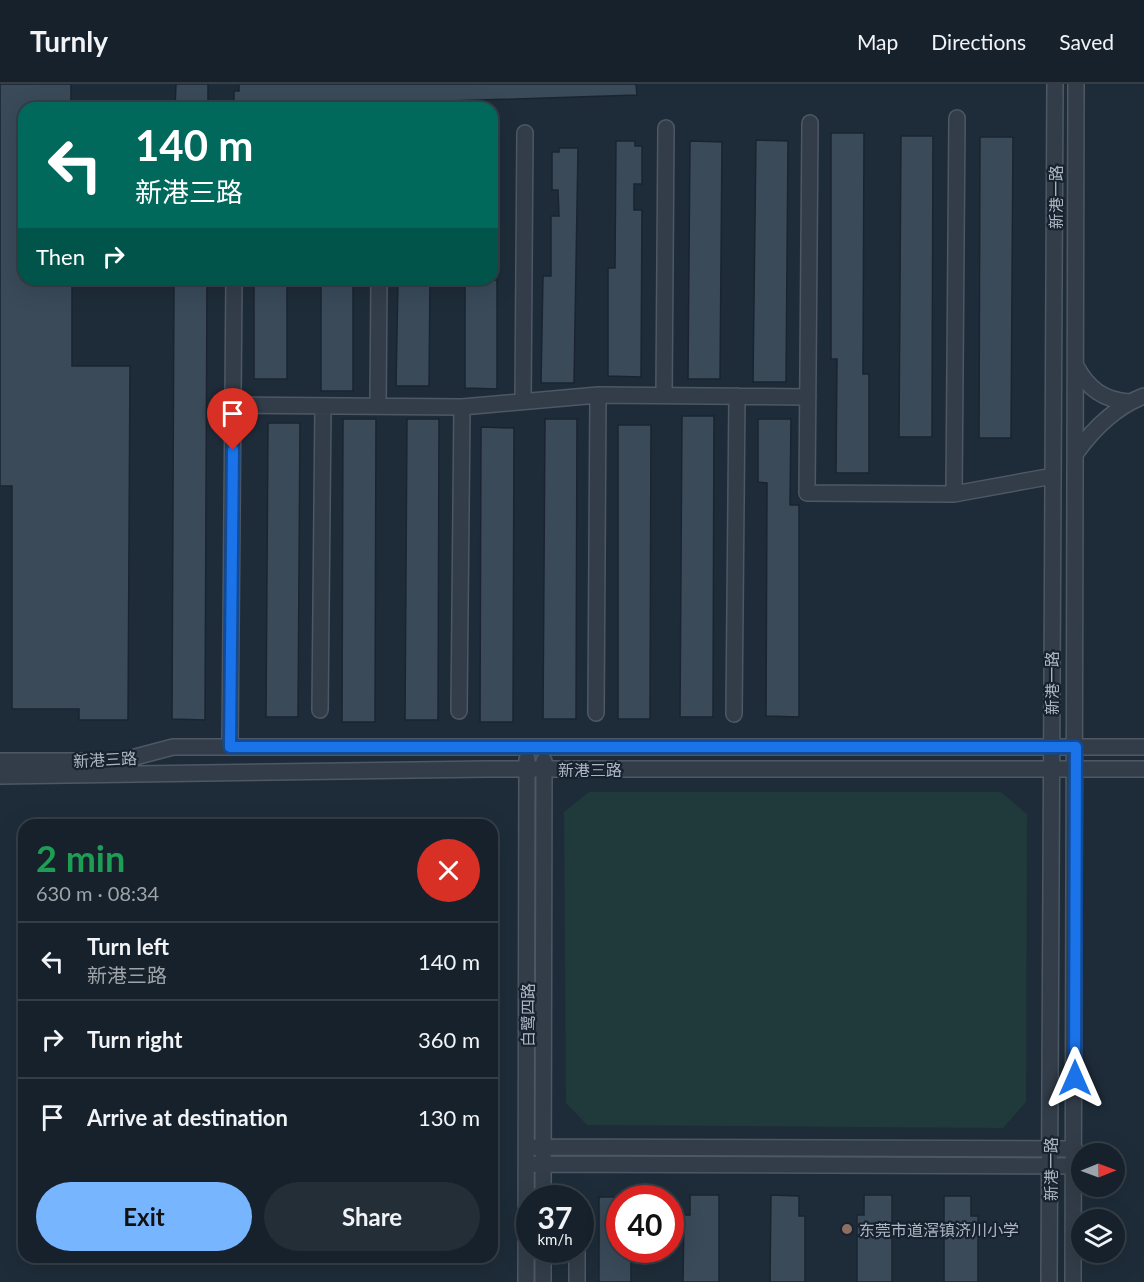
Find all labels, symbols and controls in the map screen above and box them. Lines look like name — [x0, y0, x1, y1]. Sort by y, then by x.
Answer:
text: Turnly — [30, 24, 108, 58]
text: Map — [857, 29, 898, 54]
text: Directions — [931, 29, 1026, 54]
text: Saved — [1059, 29, 1114, 54]
text: 140 m — [135, 120, 253, 170]
icon: left — [36, 126, 114, 204]
street label: 新港一路 — [1046, 165, 1065, 229]
text: 新港三路 — [135, 175, 243, 208]
icon: right — [97, 240, 130, 273]
text: Then — [36, 243, 85, 270]
pin — [207, 388, 258, 450]
icon: arrive — [216, 397, 249, 430]
street label: 新港一路 — [1042, 651, 1061, 715]
street label: 新港三路 — [73, 748, 137, 770]
street label: 新港三路 — [558, 760, 622, 779]
text: 2 min — [36, 836, 125, 880]
button: close — [417, 839, 480, 902]
text: 630 m · 08:34 — [36, 881, 159, 905]
text: Turn left — [87, 933, 169, 960]
icon: left — [36, 945, 69, 978]
text: 140 m — [418, 948, 480, 975]
text: 新港三路 — [87, 963, 167, 987]
street label: 白鹭四路 — [518, 983, 537, 1047]
icon: right — [36, 1023, 69, 1056]
text: Turn right — [87, 1026, 182, 1053]
text: 360 m — [418, 1026, 480, 1053]
position arrow — [1043, 1046, 1107, 1110]
icon: arrive — [36, 1101, 69, 1134]
text: Arrive at destination — [87, 1104, 288, 1131]
text: 130 m — [418, 1104, 480, 1131]
street label: 新港一路 — [1041, 1137, 1060, 1201]
north arrow — [1071, 1143, 1125, 1197]
map controls — [1071, 1143, 1125, 1263]
button: Exit — [36, 1182, 252, 1251]
button: Share — [264, 1182, 480, 1251]
speed limit sign: 40 — [606, 1185, 684, 1263]
text: 37 — [538, 1199, 572, 1235]
button: layers — [1071, 1209, 1125, 1263]
place label: 东莞市道滘镇济川小学 — [859, 1220, 1019, 1239]
marker: 东莞市道滘镇济川小学 — [840, 1222, 854, 1236]
text: km/h — [537, 1230, 573, 1248]

